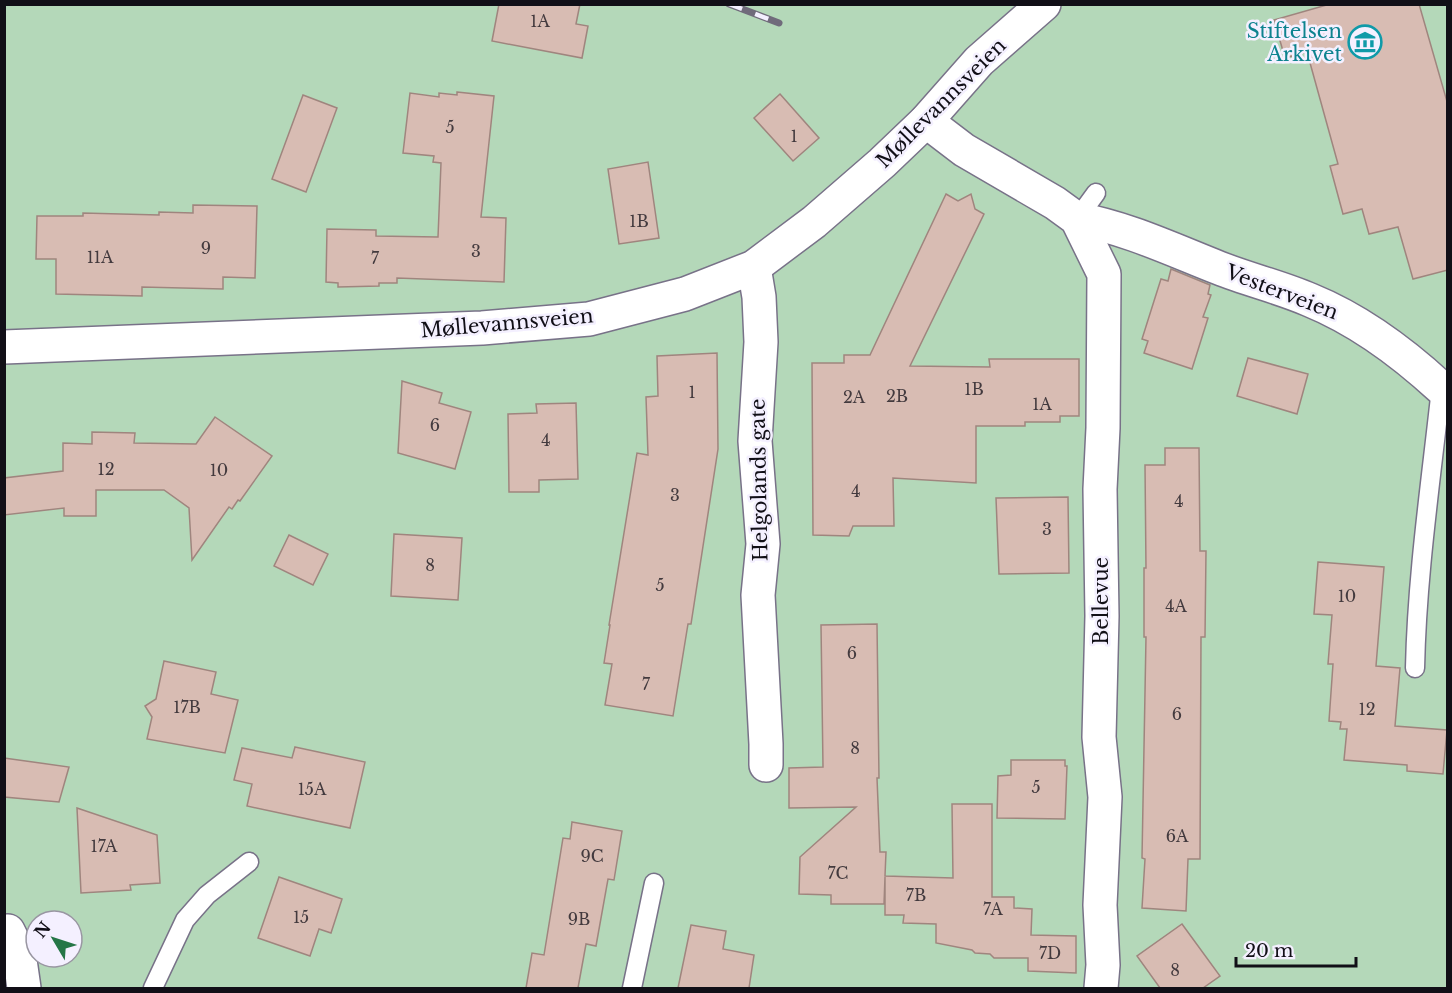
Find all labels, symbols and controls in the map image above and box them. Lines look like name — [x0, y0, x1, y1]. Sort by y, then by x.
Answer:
house number: 1A — [530, 11, 550, 31]
place label: Stiftelsen Arkivet — [1247, 19, 1342, 66]
museum icon: Stiftelsen Arkivet — [1347, 24, 1383, 60]
street label: Møllevannsveien — [871, 33, 1011, 173]
house number: 5 — [445, 117, 455, 137]
house number: 1 — [790, 126, 798, 146]
house number: 1B — [629, 211, 649, 231]
house number: 9 — [201, 238, 211, 258]
house number: 3 — [471, 241, 481, 261]
house number: 11A — [87, 247, 114, 267]
house number: 7 — [371, 248, 380, 268]
street label: Vesterveien — [1222, 259, 1342, 324]
street label: Møllevannsveien — [420, 303, 595, 343]
house number: 1B — [964, 379, 984, 399]
house number: 1 — [688, 382, 696, 402]
house number: 2B — [886, 386, 908, 406]
house number: 2A — [843, 387, 866, 407]
house number: 1A — [1032, 394, 1052, 414]
street label: Helgolands gate — [746, 398, 772, 562]
house number: 6 — [430, 415, 440, 435]
house number: 4 — [541, 430, 551, 450]
house number: 12 — [98, 459, 115, 479]
house number: 10 — [210, 460, 228, 480]
house number: 4 — [851, 481, 861, 501]
house number: 3 — [670, 485, 680, 505]
house number: 4 — [1174, 491, 1184, 511]
house number: 3 — [1042, 519, 1052, 539]
house number: 8 — [425, 555, 435, 575]
street label: Bellevue — [1089, 557, 1113, 645]
house number: 5 — [655, 575, 665, 595]
house number: 10 — [1338, 586, 1356, 606]
house number: 4A — [1165, 596, 1188, 616]
house number: 6 — [847, 643, 857, 663]
house number: 7 — [642, 674, 651, 694]
house number: 17B — [173, 697, 201, 717]
house number: 12 — [1359, 699, 1376, 719]
house number: 6 — [1172, 704, 1182, 724]
house number: 8 — [850, 738, 860, 758]
house number: 5 — [1031, 777, 1041, 797]
house number: 15A — [298, 779, 327, 799]
house number: 6A — [1166, 826, 1189, 846]
house number: 17A — [91, 836, 118, 856]
house number: 9C — [580, 846, 604, 866]
house number: 7C — [828, 863, 848, 883]
house number: 7B — [906, 885, 926, 905]
house number: 7A — [983, 899, 1004, 919]
house number: 15 — [293, 907, 309, 927]
north arrow — [24, 909, 84, 969]
house number: 9B — [568, 909, 590, 929]
text: N — [30, 917, 55, 942]
scale bar — [1236, 930, 1356, 968]
text: 20 m — [1245, 940, 1293, 962]
house number: 7D — [1039, 943, 1061, 963]
house number: 8 — [1170, 960, 1180, 980]

